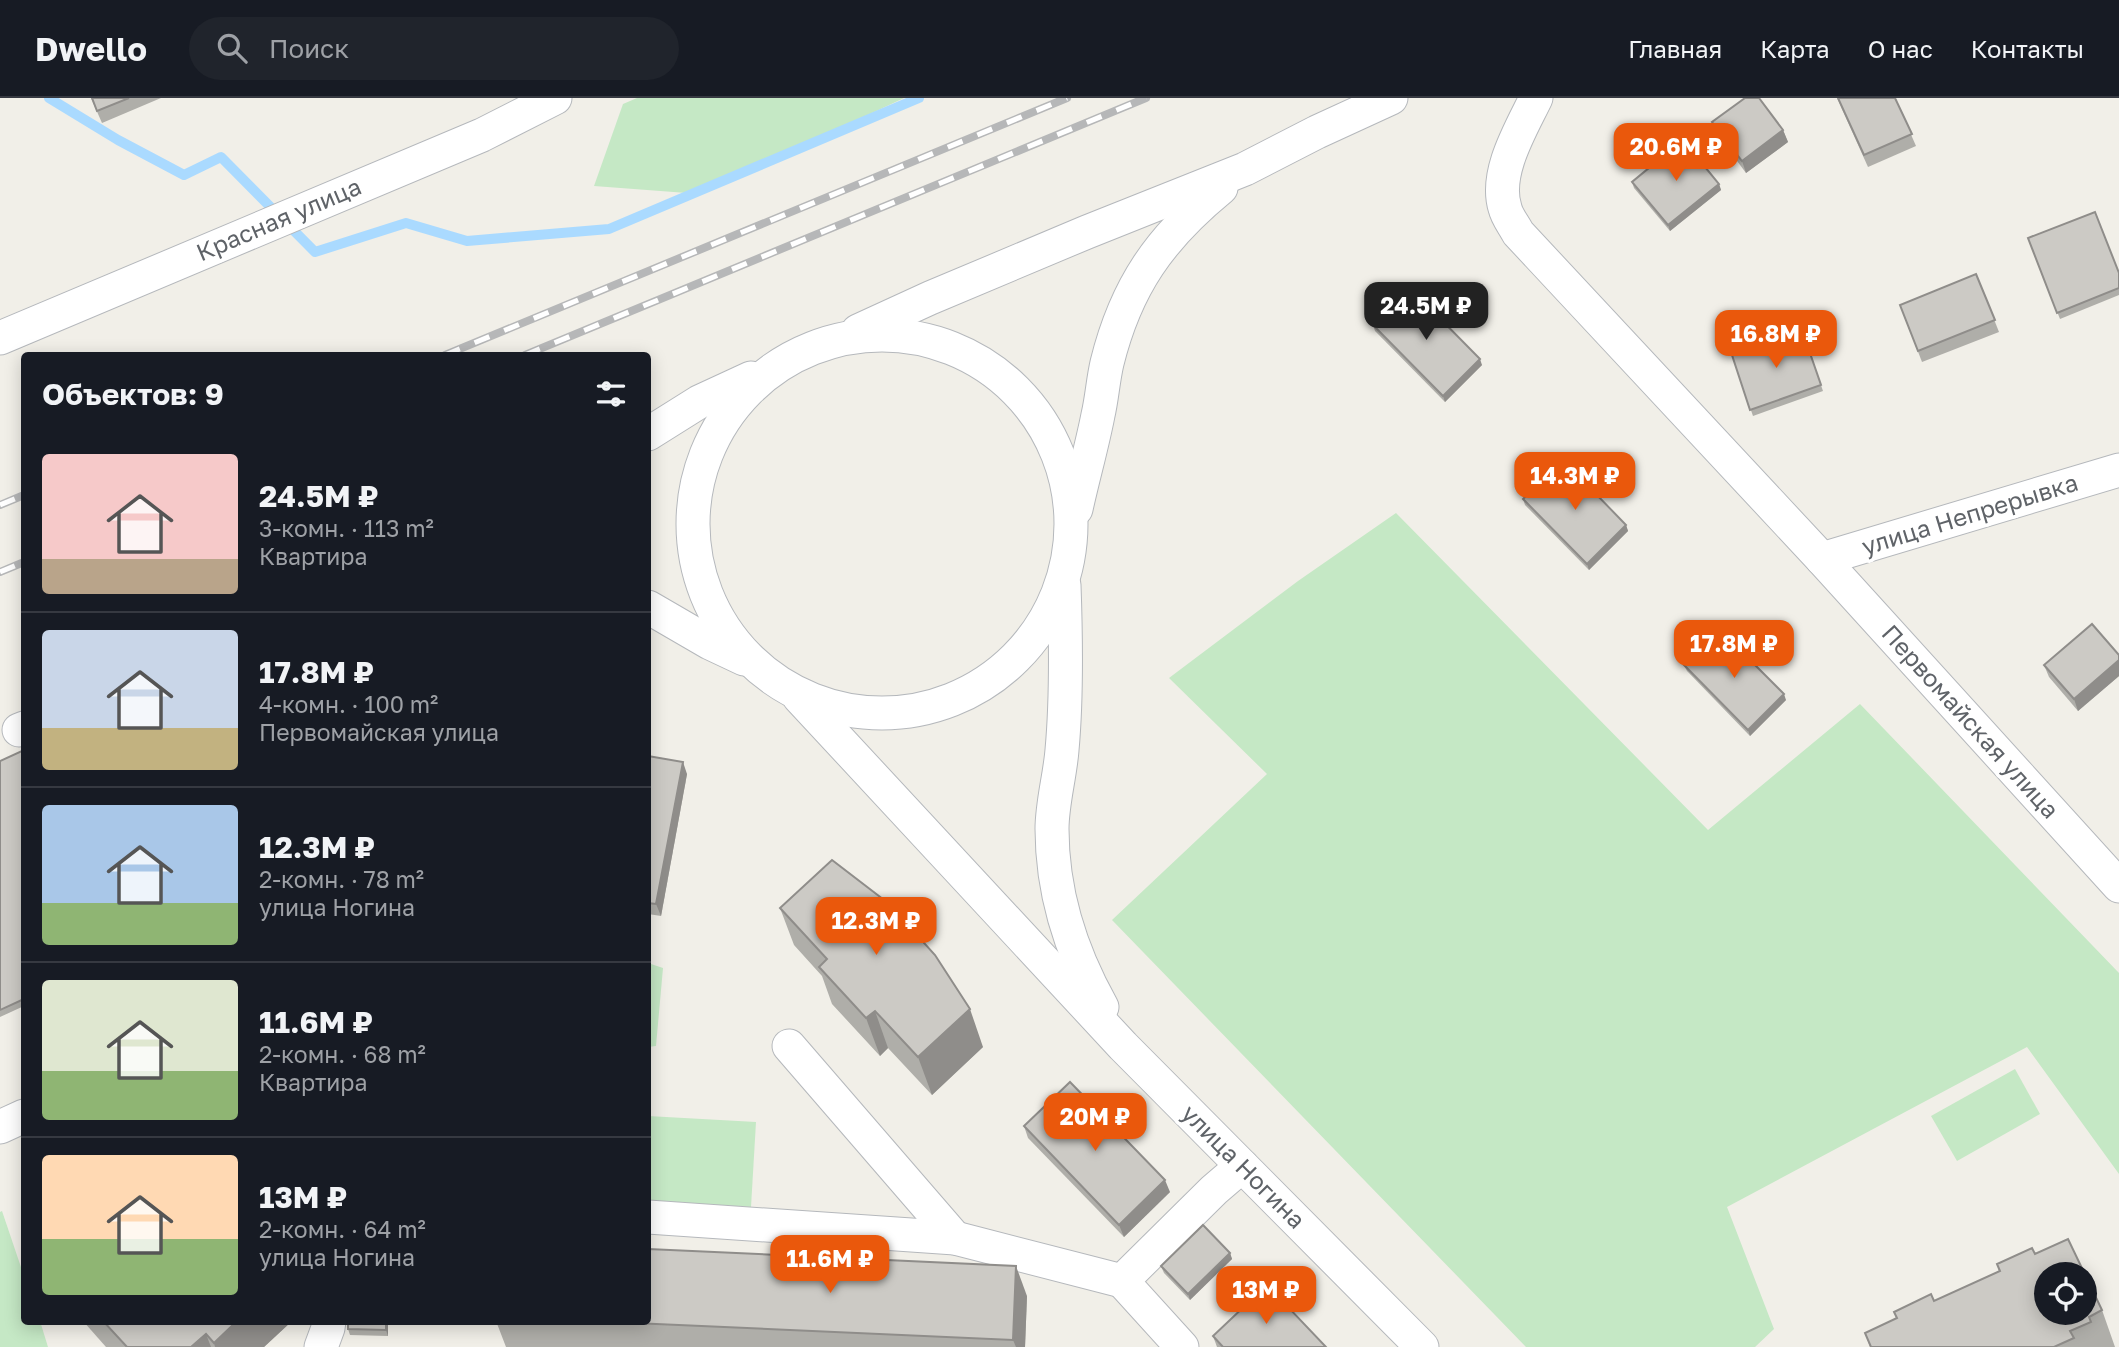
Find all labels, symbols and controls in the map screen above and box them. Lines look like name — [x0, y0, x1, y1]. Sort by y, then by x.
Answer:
search box — [189, 17, 679, 80]
text: Dwello — [35, 29, 147, 68]
icon: search — [213, 29, 251, 67]
text: Поиск — [269, 33, 349, 64]
text: Главная — [1628, 34, 1722, 63]
text: Карта — [1760, 34, 1830, 63]
text: О нас — [1868, 34, 1933, 63]
text: Контакты — [1971, 34, 2084, 63]
pin: 20.6M ₽ — [1611, 123, 1741, 183]
text: 20.6M ₽ — [1630, 132, 1722, 160]
street label: Красная улица — [192, 171, 365, 266]
pin: 24.5M ₽ — [1361, 282, 1491, 342]
text: 24.5M ₽ — [1380, 291, 1472, 319]
pin: 16.8M ₽ — [1711, 310, 1841, 370]
text: 16.8M ₽ — [1731, 319, 1821, 347]
icon: filters — [592, 375, 630, 413]
text: Объектов: 9 — [42, 376, 224, 412]
pin: 14.3M ₽ — [1510, 452, 1640, 512]
text: 14.3M ₽ — [1530, 461, 1620, 489]
street label: улица Непрерывка — [1858, 467, 2081, 560]
text: 24.5M ₽ — [259, 478, 378, 514]
icon: home — [98, 482, 182, 566]
text: 3-комн. · 113 m² — [259, 514, 434, 542]
text: Квартира — [259, 542, 367, 570]
street label: Первомайская улица — [1877, 618, 2066, 824]
pin: 17.8M ₽ — [1669, 620, 1799, 680]
text: 17.8M ₽ — [1690, 629, 1778, 657]
text: 17.8M ₽ — [259, 654, 374, 690]
icon: home — [98, 658, 182, 742]
text: 4-комн. · 100 m² — [259, 690, 438, 718]
text: Первомайская улица — [259, 718, 499, 746]
text: 12.3M ₽ — [259, 829, 375, 865]
icon: home — [98, 833, 182, 917]
text: 2-комн. · 78 m² — [259, 865, 424, 893]
text: улица Ногина — [259, 893, 415, 921]
pin: 12.3M ₽ — [811, 898, 941, 957]
text: 12.3M ₽ — [831, 906, 921, 934]
text: 11.6M ₽ — [259, 1004, 373, 1040]
icon: home — [98, 1008, 182, 1092]
text: 2-комн. · 68 m² — [259, 1040, 426, 1068]
text: Квартира — [259, 1068, 367, 1096]
pin: 20M ₽ — [1046, 1094, 1144, 1153]
street label: улица Ногина — [1176, 1098, 1312, 1234]
text: 20M ₽ — [1060, 1102, 1130, 1130]
text: 13M ₽ — [259, 1179, 347, 1215]
icon: home — [98, 1183, 182, 1267]
text: 2-комн. · 64 m² — [259, 1215, 426, 1243]
pin: 11.6M ₽ — [765, 1236, 895, 1295]
text: улица Ногина — [259, 1243, 415, 1271]
text: 11.6M ₽ — [786, 1244, 874, 1272]
map controls — [2034, 1262, 2097, 1325]
button: locate — [2034, 1262, 2097, 1325]
pin: 13M ₽ — [1217, 1266, 1315, 1326]
text: 13M ₽ — [1232, 1275, 1300, 1303]

